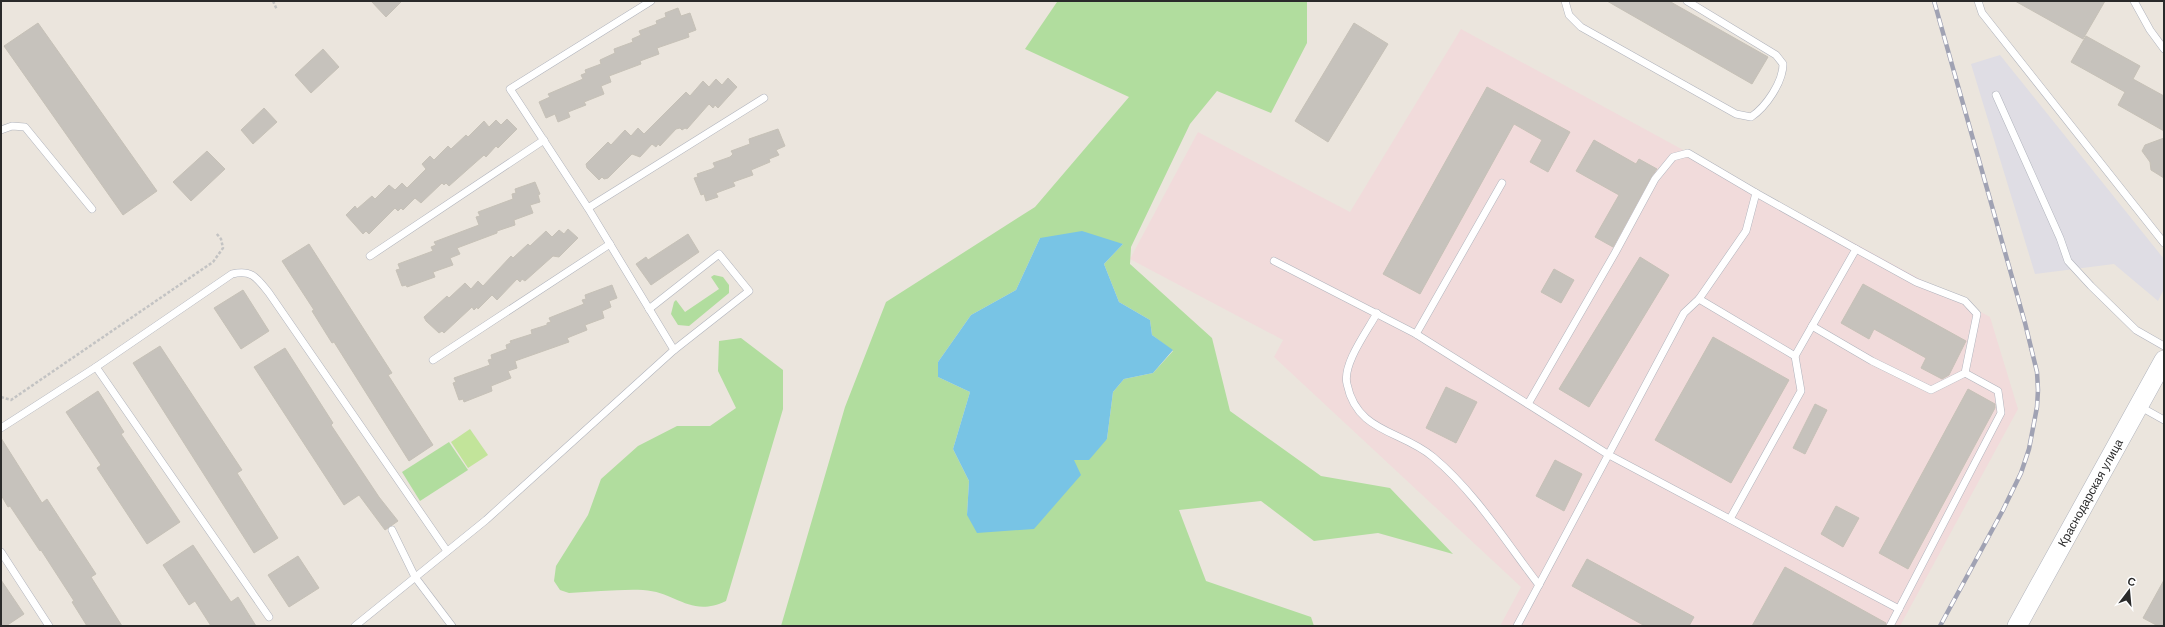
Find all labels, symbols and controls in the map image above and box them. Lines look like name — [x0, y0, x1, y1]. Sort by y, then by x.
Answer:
street label: Краснодарская улица — [2055, 436, 2126, 549]
north arrow — [2109, 571, 2149, 611]
text: С — [2126, 575, 2137, 588]

